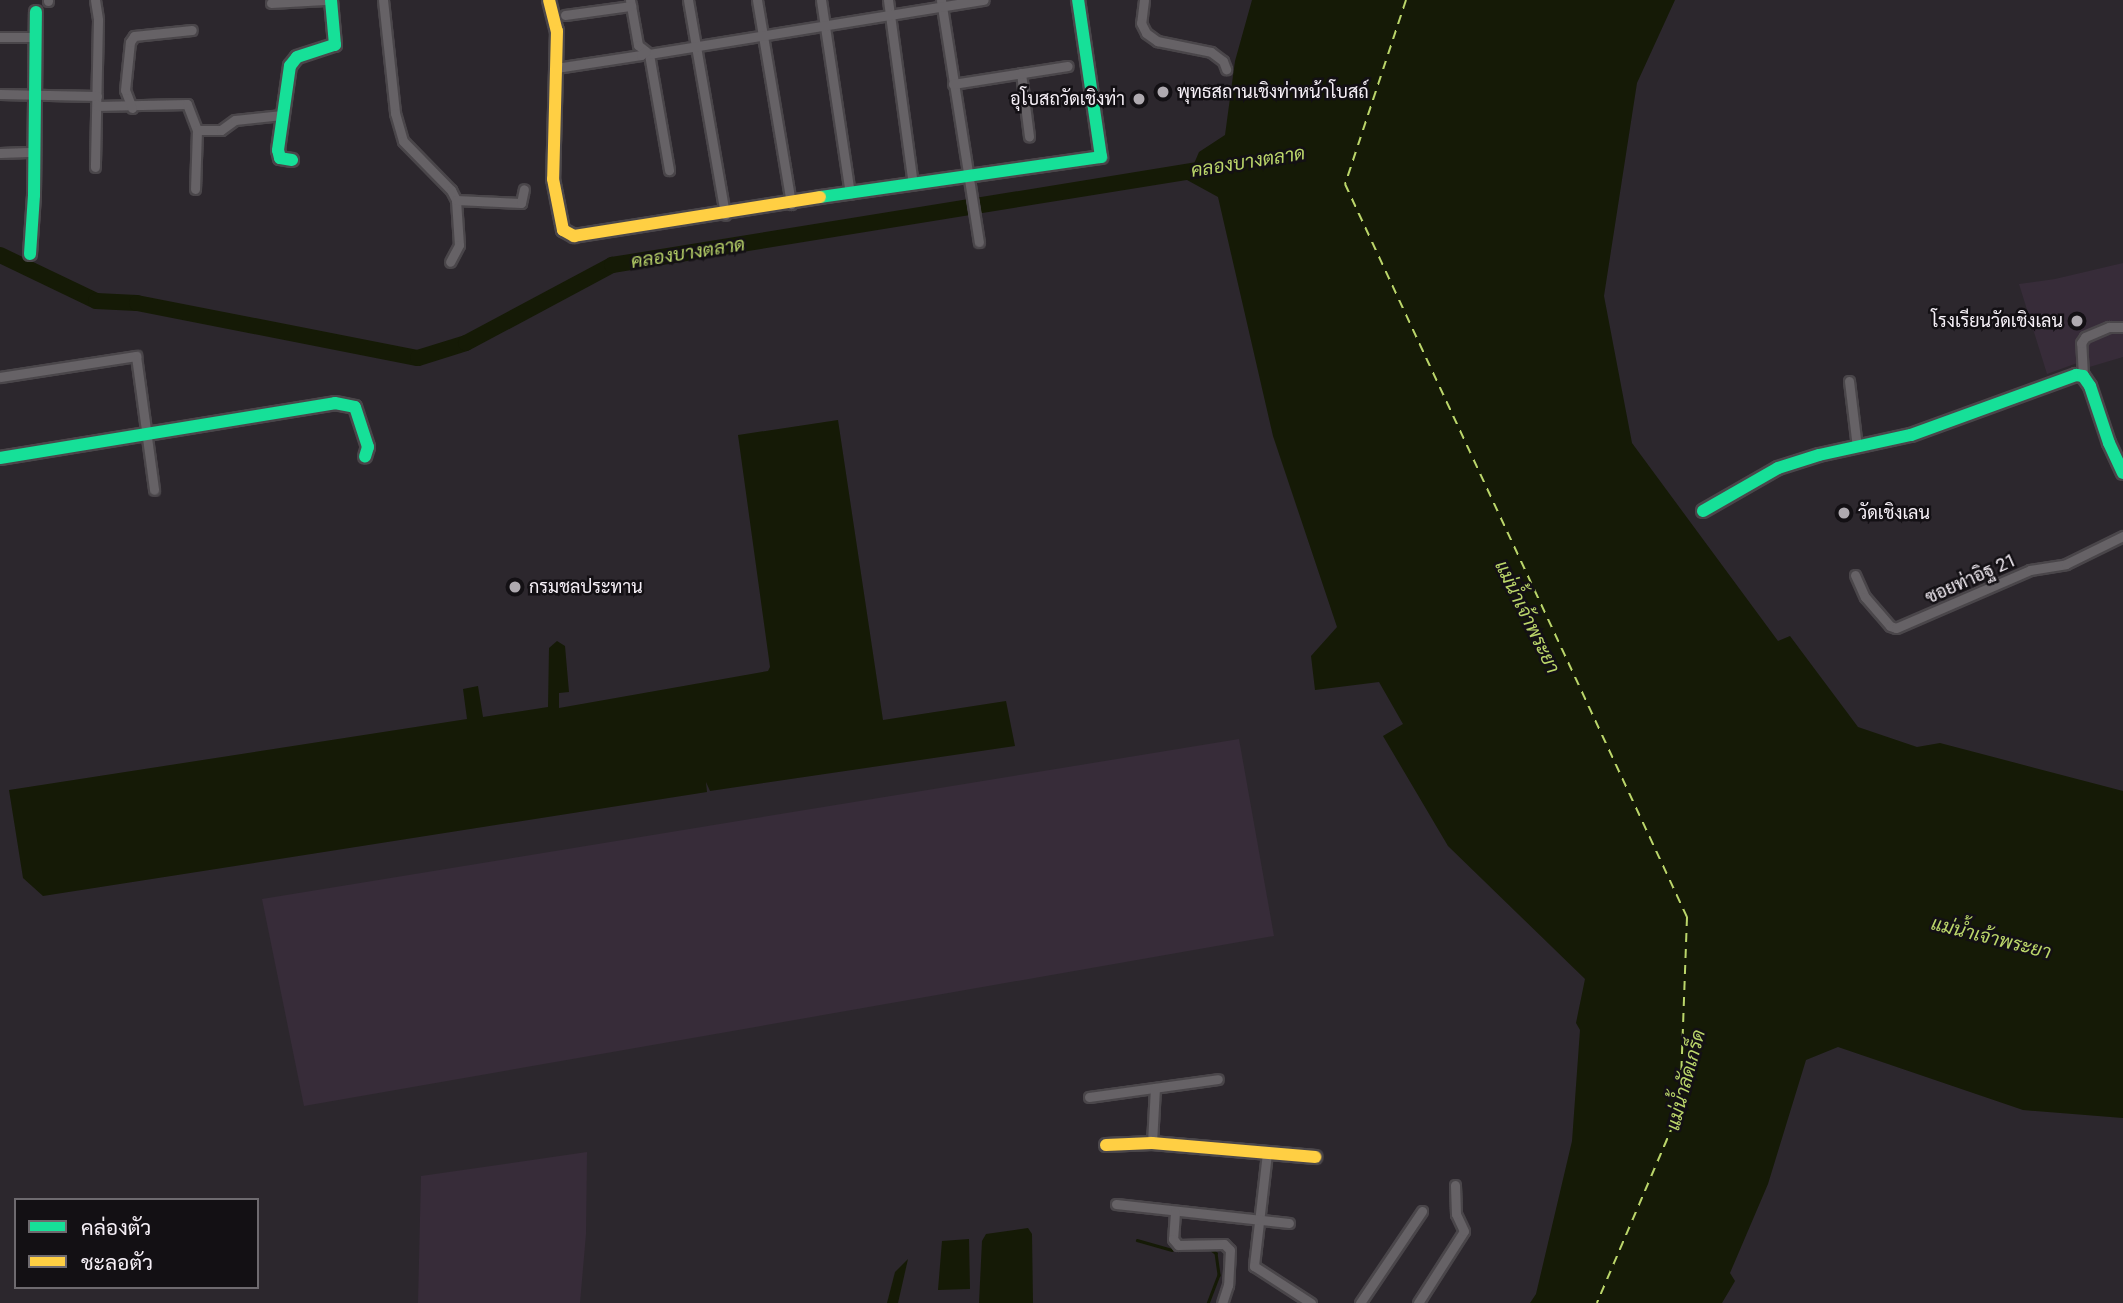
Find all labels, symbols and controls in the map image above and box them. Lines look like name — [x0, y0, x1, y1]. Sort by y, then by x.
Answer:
place label: พุทธสถานเชิงท่าหน้าโบสถ์ — [1177, 81, 1369, 103]
marker: พุทธสถานเชิงท่าหน้าโบสถ์ — [1155, 84, 1171, 100]
place label: อุโบสถวัดเชิงท่า — [1010, 88, 1125, 110]
marker: อุโบสถวัดเชิงท่า — [1131, 91, 1147, 107]
water label: คลองบางตลาด — [1189, 142, 1307, 182]
water label: คลองบางตลาด — [629, 233, 747, 273]
place label: โรงเรียนวัดเชิงเลน — [1931, 310, 2063, 332]
marker: โรงเรียนวัดเชิงเลน — [2069, 313, 2085, 329]
place label: วัดเชิงเลน — [1858, 502, 1930, 524]
marker: วัดเชิงเลน — [1836, 505, 1852, 521]
street label: ซอยท่าอิฐ 21 — [1922, 549, 2020, 609]
water label: แม่น้ำเจ้าพระยา — [1490, 557, 1564, 677]
place label: กรมชลประทาน — [529, 576, 643, 598]
marker: กรมชลประทาน — [507, 579, 523, 595]
water label: แม่น้ำเจ้าพระยา — [1929, 912, 2053, 964]
water label: แม่น้ำลัดเกร็ด — [1662, 1027, 1710, 1133]
legend — [14, 1198, 259, 1289]
text: คล่องตัว — [81, 1216, 151, 1240]
text: ชะลอตัว — [81, 1251, 153, 1275]

